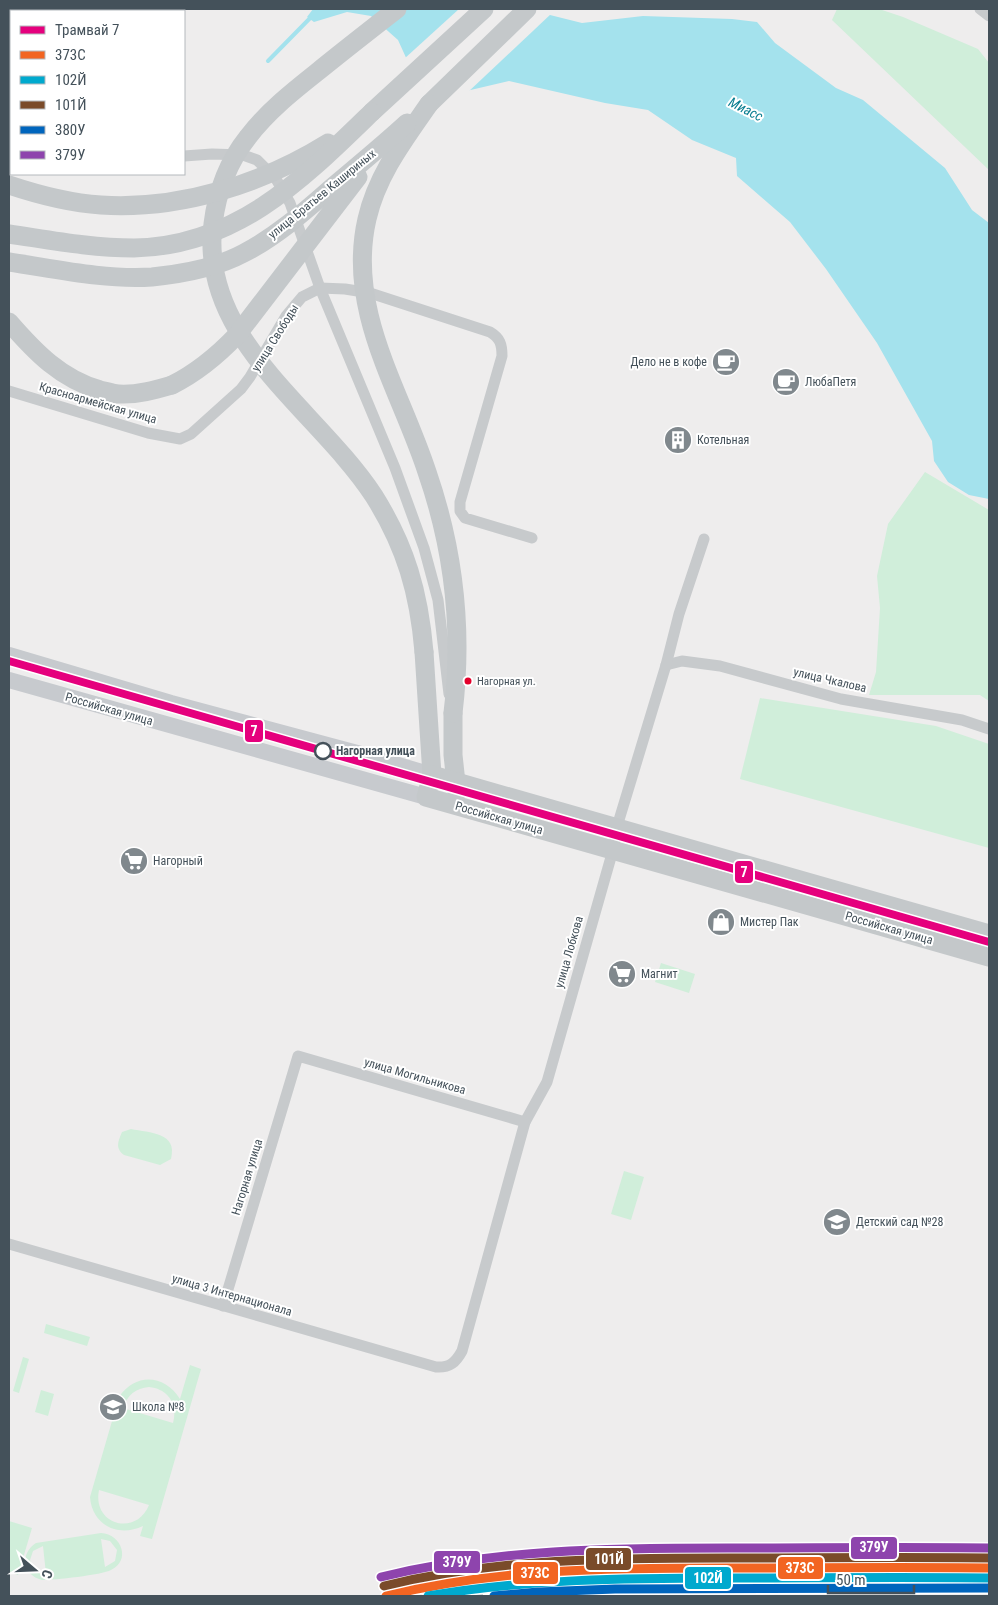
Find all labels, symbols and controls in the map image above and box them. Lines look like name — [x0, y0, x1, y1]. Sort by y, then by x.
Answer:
legend — [10, 10, 185, 175]
text: Трамвай 7 — [55, 21, 120, 39]
text: 373C — [55, 46, 86, 64]
text: 102Й — [55, 71, 87, 89]
water label: Миасс — [726, 94, 766, 124]
text: 101Й — [55, 96, 87, 114]
text: 380У — [55, 121, 85, 139]
text: 379У — [55, 146, 85, 164]
street label: улица Братьев Кашириных — [266, 146, 378, 242]
street label: улица Свободы — [249, 302, 301, 374]
cafe icon: Дело не в кофе — [711, 347, 741, 377]
place label: Дело не в кофе — [630, 355, 707, 369]
cafe icon: ЛюбаПетя — [771, 367, 801, 397]
place label: ЛюбаПетя — [805, 375, 856, 389]
street label: Красноармейская улица — [38, 379, 159, 427]
building icon: Котельная — [663, 425, 693, 455]
place label: Котельная — [697, 433, 749, 447]
street label: улица Чкалова — [792, 665, 868, 695]
place label: Нагорная ул. — [477, 675, 536, 688]
marker: Нагорная ул. — [463, 676, 473, 686]
street label: Российская улица — [64, 690, 155, 728]
line badge: 7 — [244, 719, 264, 743]
text: 7 — [250, 723, 258, 739]
marker: Нагорная улица — [314, 742, 332, 760]
place label: Нагорная улица — [336, 744, 415, 758]
street label: Российская улица — [454, 799, 545, 837]
supermarket icon: Нагорный — [119, 846, 149, 876]
place label: Нагорный — [153, 854, 203, 868]
line badge: 7 — [734, 860, 754, 884]
text: 7 — [740, 864, 748, 880]
shop icon: Мистер Пак — [706, 907, 736, 937]
street label: Российская улица — [844, 909, 935, 947]
street label: улица Лобкова — [552, 914, 586, 990]
place label: Мистер Пак — [740, 915, 799, 929]
supermarket icon: Магнит — [607, 959, 637, 989]
place label: Магнит — [641, 967, 678, 981]
street label: улица Могильникова — [363, 1055, 468, 1097]
street label: Нагорная улица — [229, 1137, 265, 1217]
school or university icon: Детский сад №28 — [822, 1207, 852, 1237]
place label: Детский сад №28 — [856, 1215, 943, 1229]
street label: улица 3 Интернационала — [170, 1271, 294, 1319]
school or university icon: Школа №8 — [98, 1392, 128, 1422]
place label: Школа №8 — [132, 1400, 185, 1414]
line badge: 379У — [850, 1536, 898, 1560]
text: 379У — [860, 1539, 889, 1555]
north arrow — [10, 1545, 60, 1595]
line badge: 101Й — [585, 1547, 632, 1571]
line badge: 379У — [433, 1550, 481, 1574]
text: 101Й — [594, 1551, 624, 1567]
text: 379У — [443, 1554, 472, 1570]
line badge: 373C — [777, 1556, 824, 1580]
text: 373C — [785, 1560, 815, 1576]
line badge: 373C — [512, 1561, 559, 1585]
scale bar — [828, 1562, 914, 1594]
text: 373C — [520, 1565, 550, 1581]
line badge: 102Й — [684, 1566, 732, 1590]
text: С — [38, 1568, 56, 1581]
text: 102Й — [693, 1570, 723, 1586]
text: 50 m — [836, 1571, 866, 1589]

